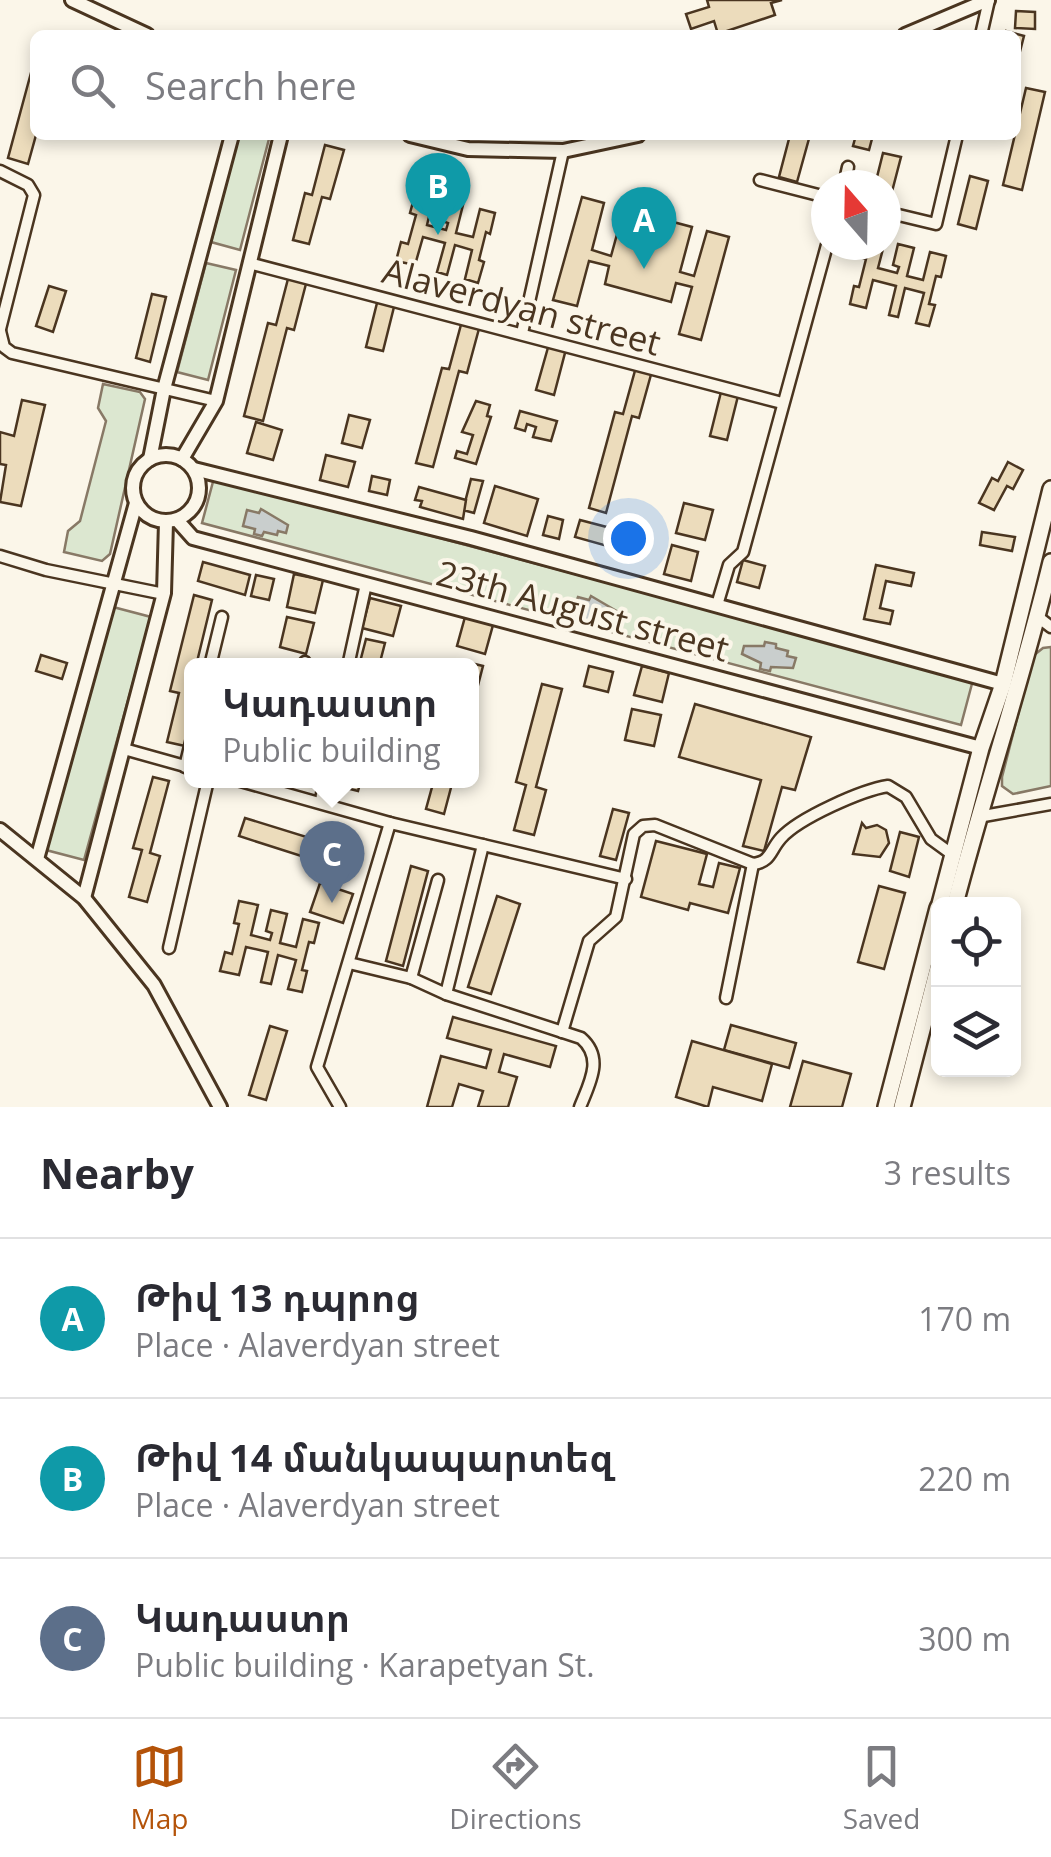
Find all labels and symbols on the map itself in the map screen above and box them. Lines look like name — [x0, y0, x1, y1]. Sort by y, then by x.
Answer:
pin: B — [406, 152, 470, 235]
north arrow — [811, 170, 901, 260]
pin: A — [612, 186, 676, 269]
street label: Alaverdyan street — [378, 246, 666, 366]
your location — [603, 513, 654, 564]
street label: 23th August street — [432, 548, 734, 672]
pin: C — [300, 820, 364, 903]

